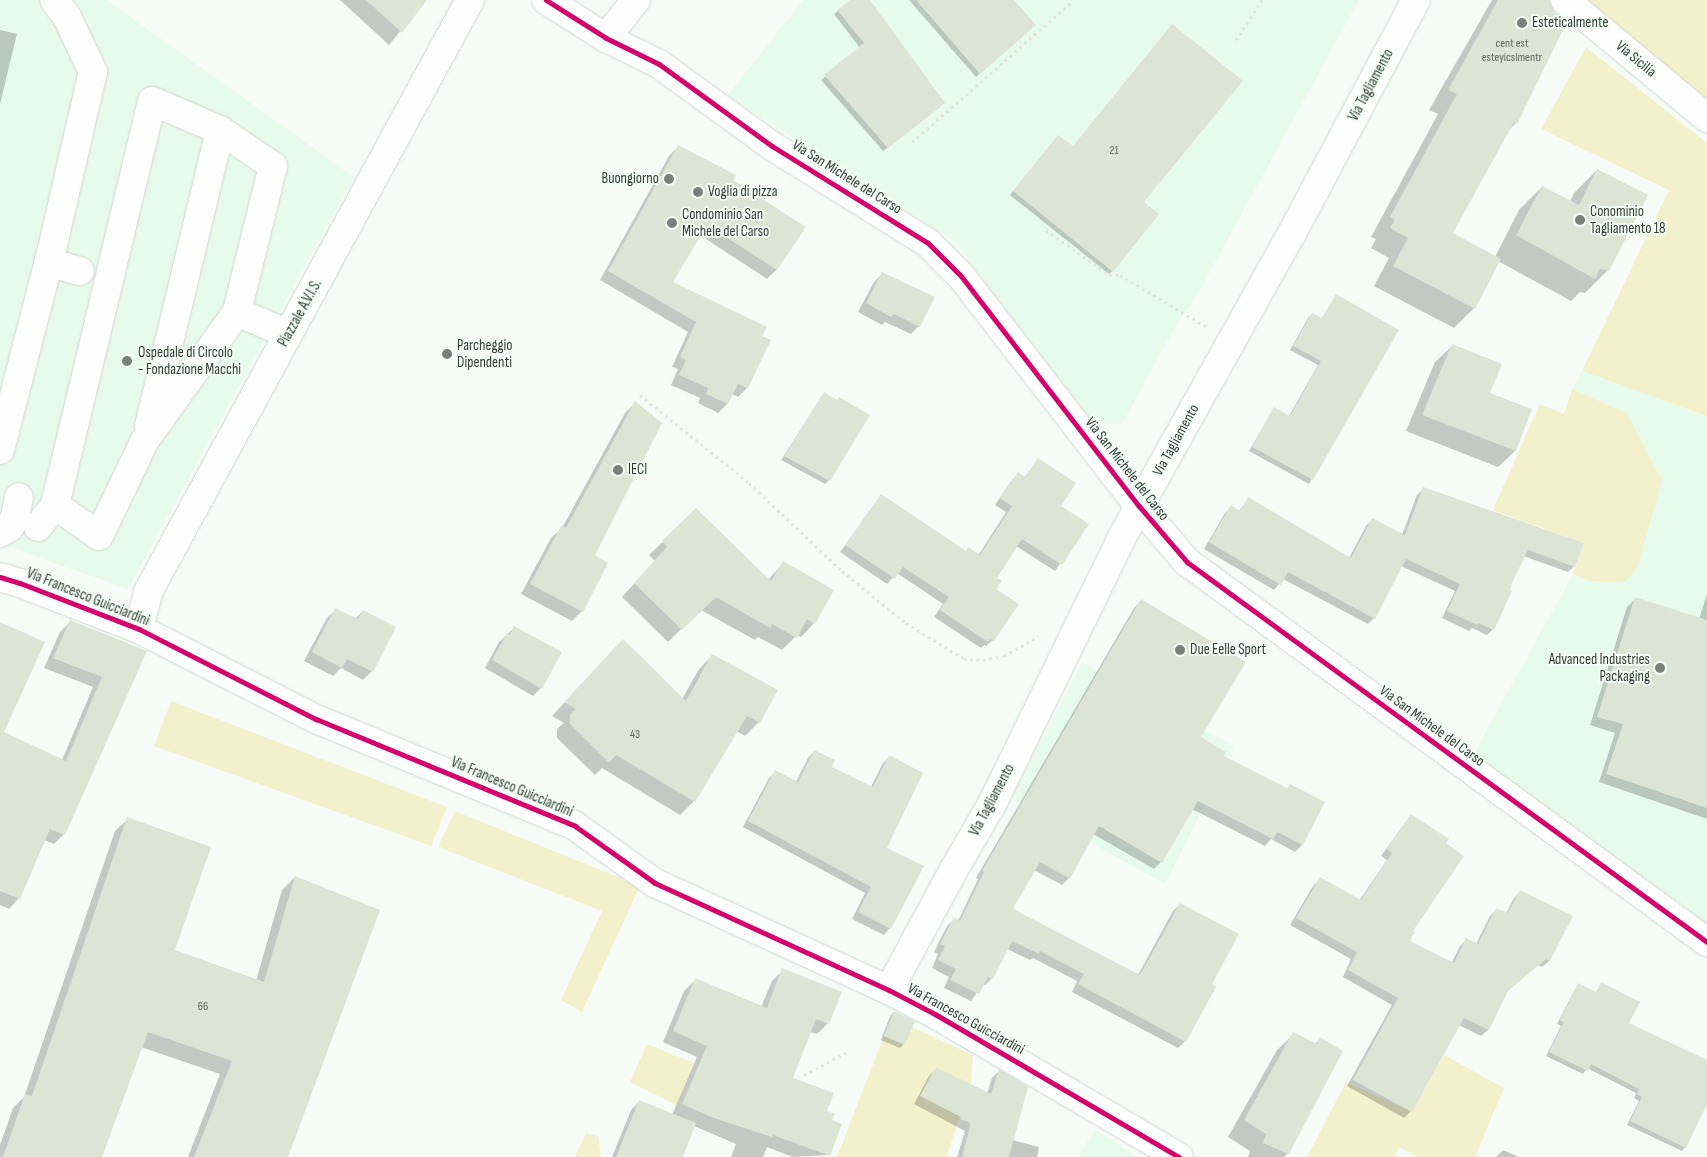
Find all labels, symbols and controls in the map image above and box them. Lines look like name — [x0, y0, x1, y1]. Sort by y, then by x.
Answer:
place label: Esteticalmente — [1532, 14, 1608, 32]
marker: Esteticalmente — [1516, 17, 1528, 29]
house number: cent est esteyicslmentr — [1482, 37, 1542, 65]
street label: Via Sicilia — [1612, 37, 1660, 81]
street label: Via Tagliamento — [1344, 46, 1398, 124]
street label: Via San Michele del Carso — [789, 136, 905, 218]
house number: 21 — [1109, 144, 1119, 158]
place label: Buongiorno — [601, 170, 659, 188]
marker: Buongiorno — [663, 173, 675, 185]
place label: Voglia di pizza — [708, 183, 777, 201]
marker: Voglia di pizza — [692, 186, 704, 198]
place label: Conominio Tagliamento 18 — [1590, 202, 1666, 237]
place label: Condominio San Michele del Carso — [682, 205, 769, 240]
marker: Conominio Tagliamento 18 — [1574, 214, 1586, 226]
marker: Condominio San Michele del Carso — [666, 217, 678, 229]
street label: Piazzale A.V.I.S. — [274, 276, 326, 350]
place label: Parcheggio Dipendenti — [457, 336, 512, 371]
place label: Ospedale di Circolo - Fondazione Macchi — [138, 343, 241, 378]
marker: Parcheggio Dipendenti — [441, 348, 453, 360]
marker: Ospedale di Circolo - Fondazione Macchi — [120, 354, 134, 368]
street label: Via Tagliamento — [1149, 401, 1203, 479]
street label: Via San Michele del Carso — [1081, 414, 1173, 524]
place label: IECI — [628, 461, 647, 479]
marker: IECI — [612, 464, 624, 476]
street label: Via Francesco Guicciardini — [24, 564, 152, 630]
place label: Due Eelle Sport — [1190, 641, 1266, 659]
marker: Due Eelle Sport — [1174, 644, 1186, 656]
place label: Advanced Industries Packaging — [1549, 650, 1650, 685]
marker: Advanced Industries Packaging — [1654, 662, 1666, 674]
street label: Via San Michele del Carso — [1376, 682, 1488, 770]
house number: 43 — [630, 728, 640, 742]
street label: Via Francesco Guicciardini — [448, 753, 576, 821]
street label: Via Tagliamento — [965, 761, 1019, 839]
street label: Via Francesco Guicciardini — [904, 979, 1028, 1059]
house number: 66 — [198, 1000, 208, 1014]

